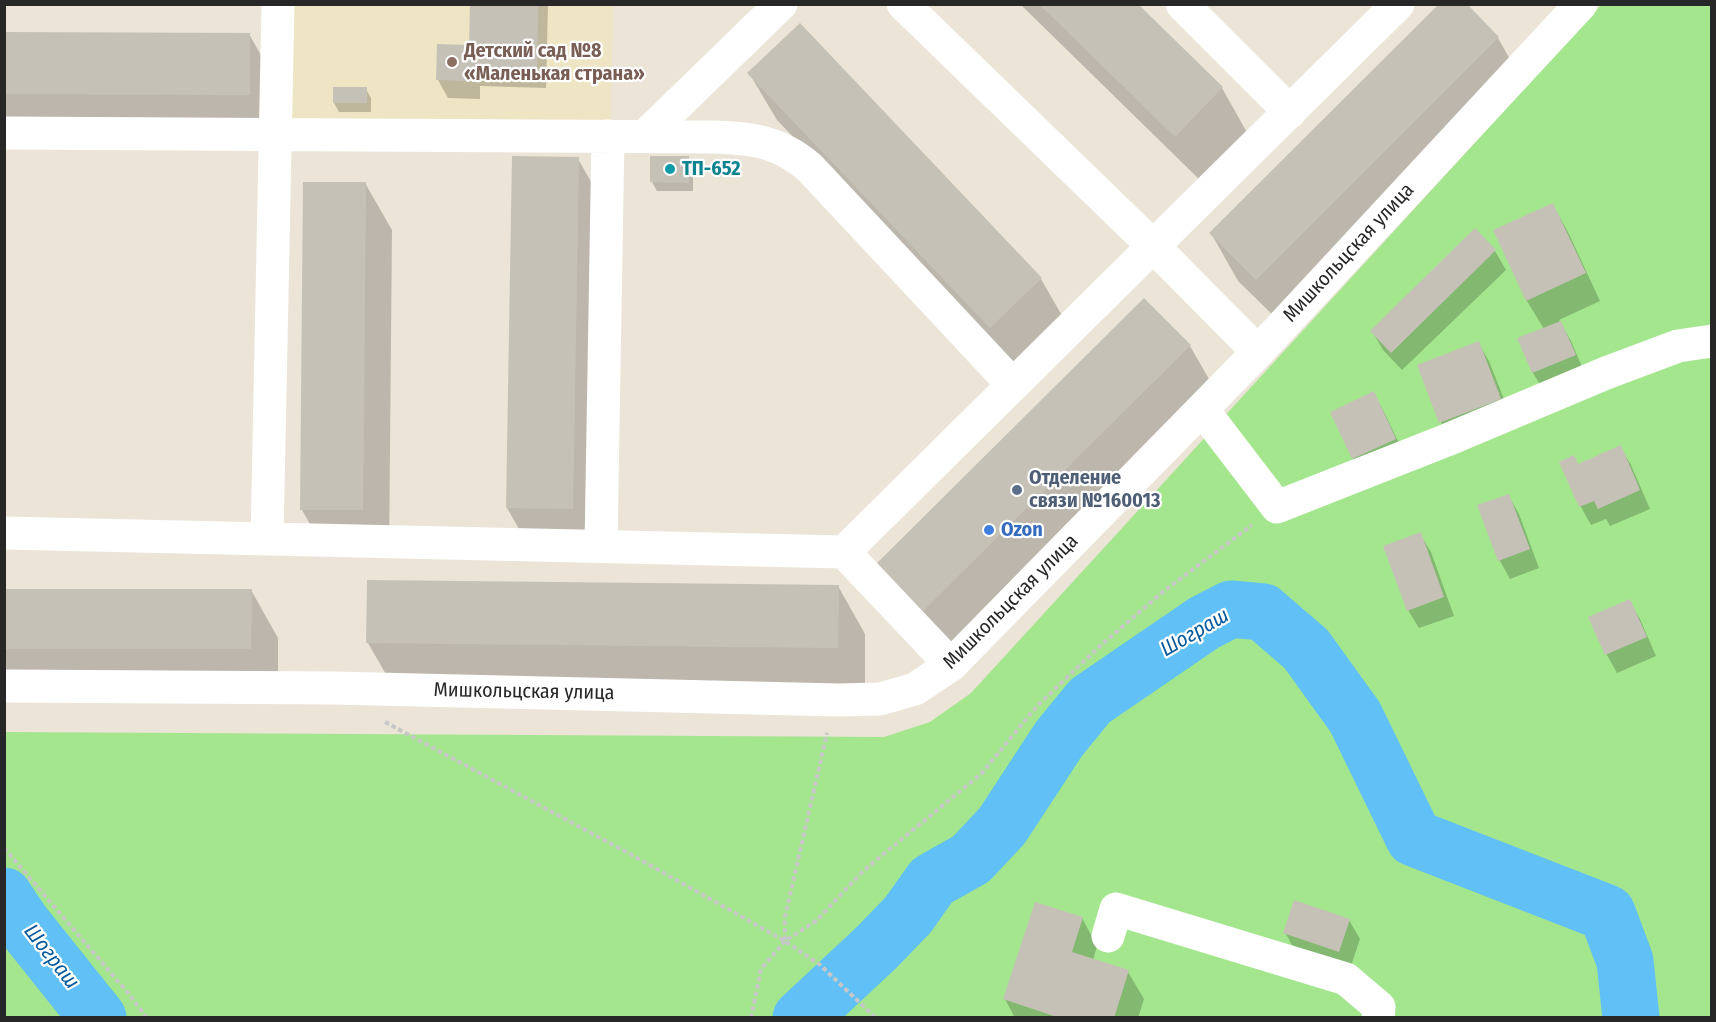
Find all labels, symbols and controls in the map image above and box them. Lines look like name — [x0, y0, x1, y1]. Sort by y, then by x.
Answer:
place label: Детский сад №8 «Маленькая страна» — [464, 39, 645, 86]
marker: Детский сад №8 «Маленькая страна» — [445, 55, 459, 69]
place label: ТП-652 — [682, 157, 741, 181]
marker: ТП-652 — [663, 162, 677, 176]
street label: Мишкольцская улица — [1279, 179, 1419, 327]
place label: Отделение связи №160013 — [1029, 466, 1160, 513]
marker: Отделение связи №160013 — [1010, 483, 1024, 497]
place label: Ozon — [1001, 518, 1043, 542]
marker: Ozon — [982, 523, 996, 537]
street label: Мишкольцская улица — [939, 530, 1083, 674]
water label: Шограш — [1156, 603, 1234, 663]
street label: Мишкольцская улица — [433, 678, 615, 706]
water label: Шограш — [18, 920, 84, 994]

